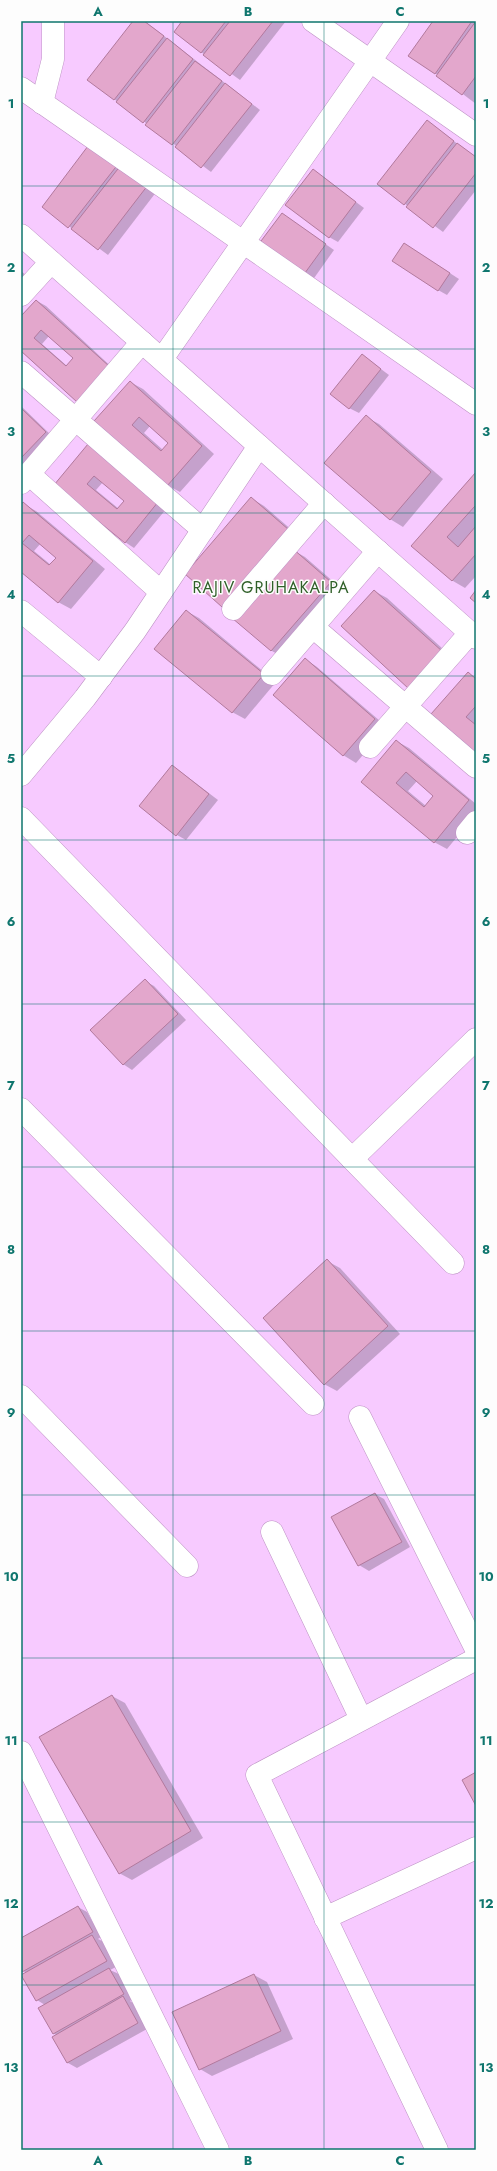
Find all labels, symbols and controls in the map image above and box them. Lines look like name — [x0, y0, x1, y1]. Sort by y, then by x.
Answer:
text: A — [92, 2, 103, 21]
text: B — [244, 2, 253, 21]
text: C — [395, 2, 405, 21]
text: 1 — [8, 94, 14, 113]
text: 1 — [483, 94, 489, 113]
text: 2 — [7, 258, 15, 277]
text: 2 — [482, 258, 490, 277]
text: 3 — [7, 422, 15, 441]
text: 3 — [482, 422, 490, 441]
district label: RAJIV GRUHAKALPA — [192, 576, 350, 599]
text: 4 — [6, 585, 16, 604]
text: 4 — [481, 585, 491, 604]
text: 5 — [7, 749, 15, 768]
text: 5 — [482, 749, 490, 768]
text: 6 — [7, 912, 16, 931]
text: 6 — [482, 912, 491, 931]
text: 7 — [7, 1076, 15, 1095]
text: 7 — [482, 1076, 490, 1095]
text: 8 — [7, 1240, 15, 1259]
text: 8 — [482, 1240, 490, 1259]
text: 9 — [7, 1403, 16, 1422]
text: 9 — [482, 1403, 491, 1422]
text: 10 — [3, 1567, 19, 1586]
text: 10 — [478, 1567, 494, 1586]
text: 11 — [4, 1731, 18, 1750]
text: 11 — [479, 1731, 493, 1750]
text: 12 — [3, 1894, 19, 1913]
text: 12 — [478, 1894, 494, 1913]
text: 13 — [4, 2058, 18, 2077]
text: 13 — [479, 2058, 493, 2077]
text: A — [92, 2151, 103, 2170]
text: B — [244, 2151, 253, 2170]
text: C — [395, 2151, 405, 2170]

